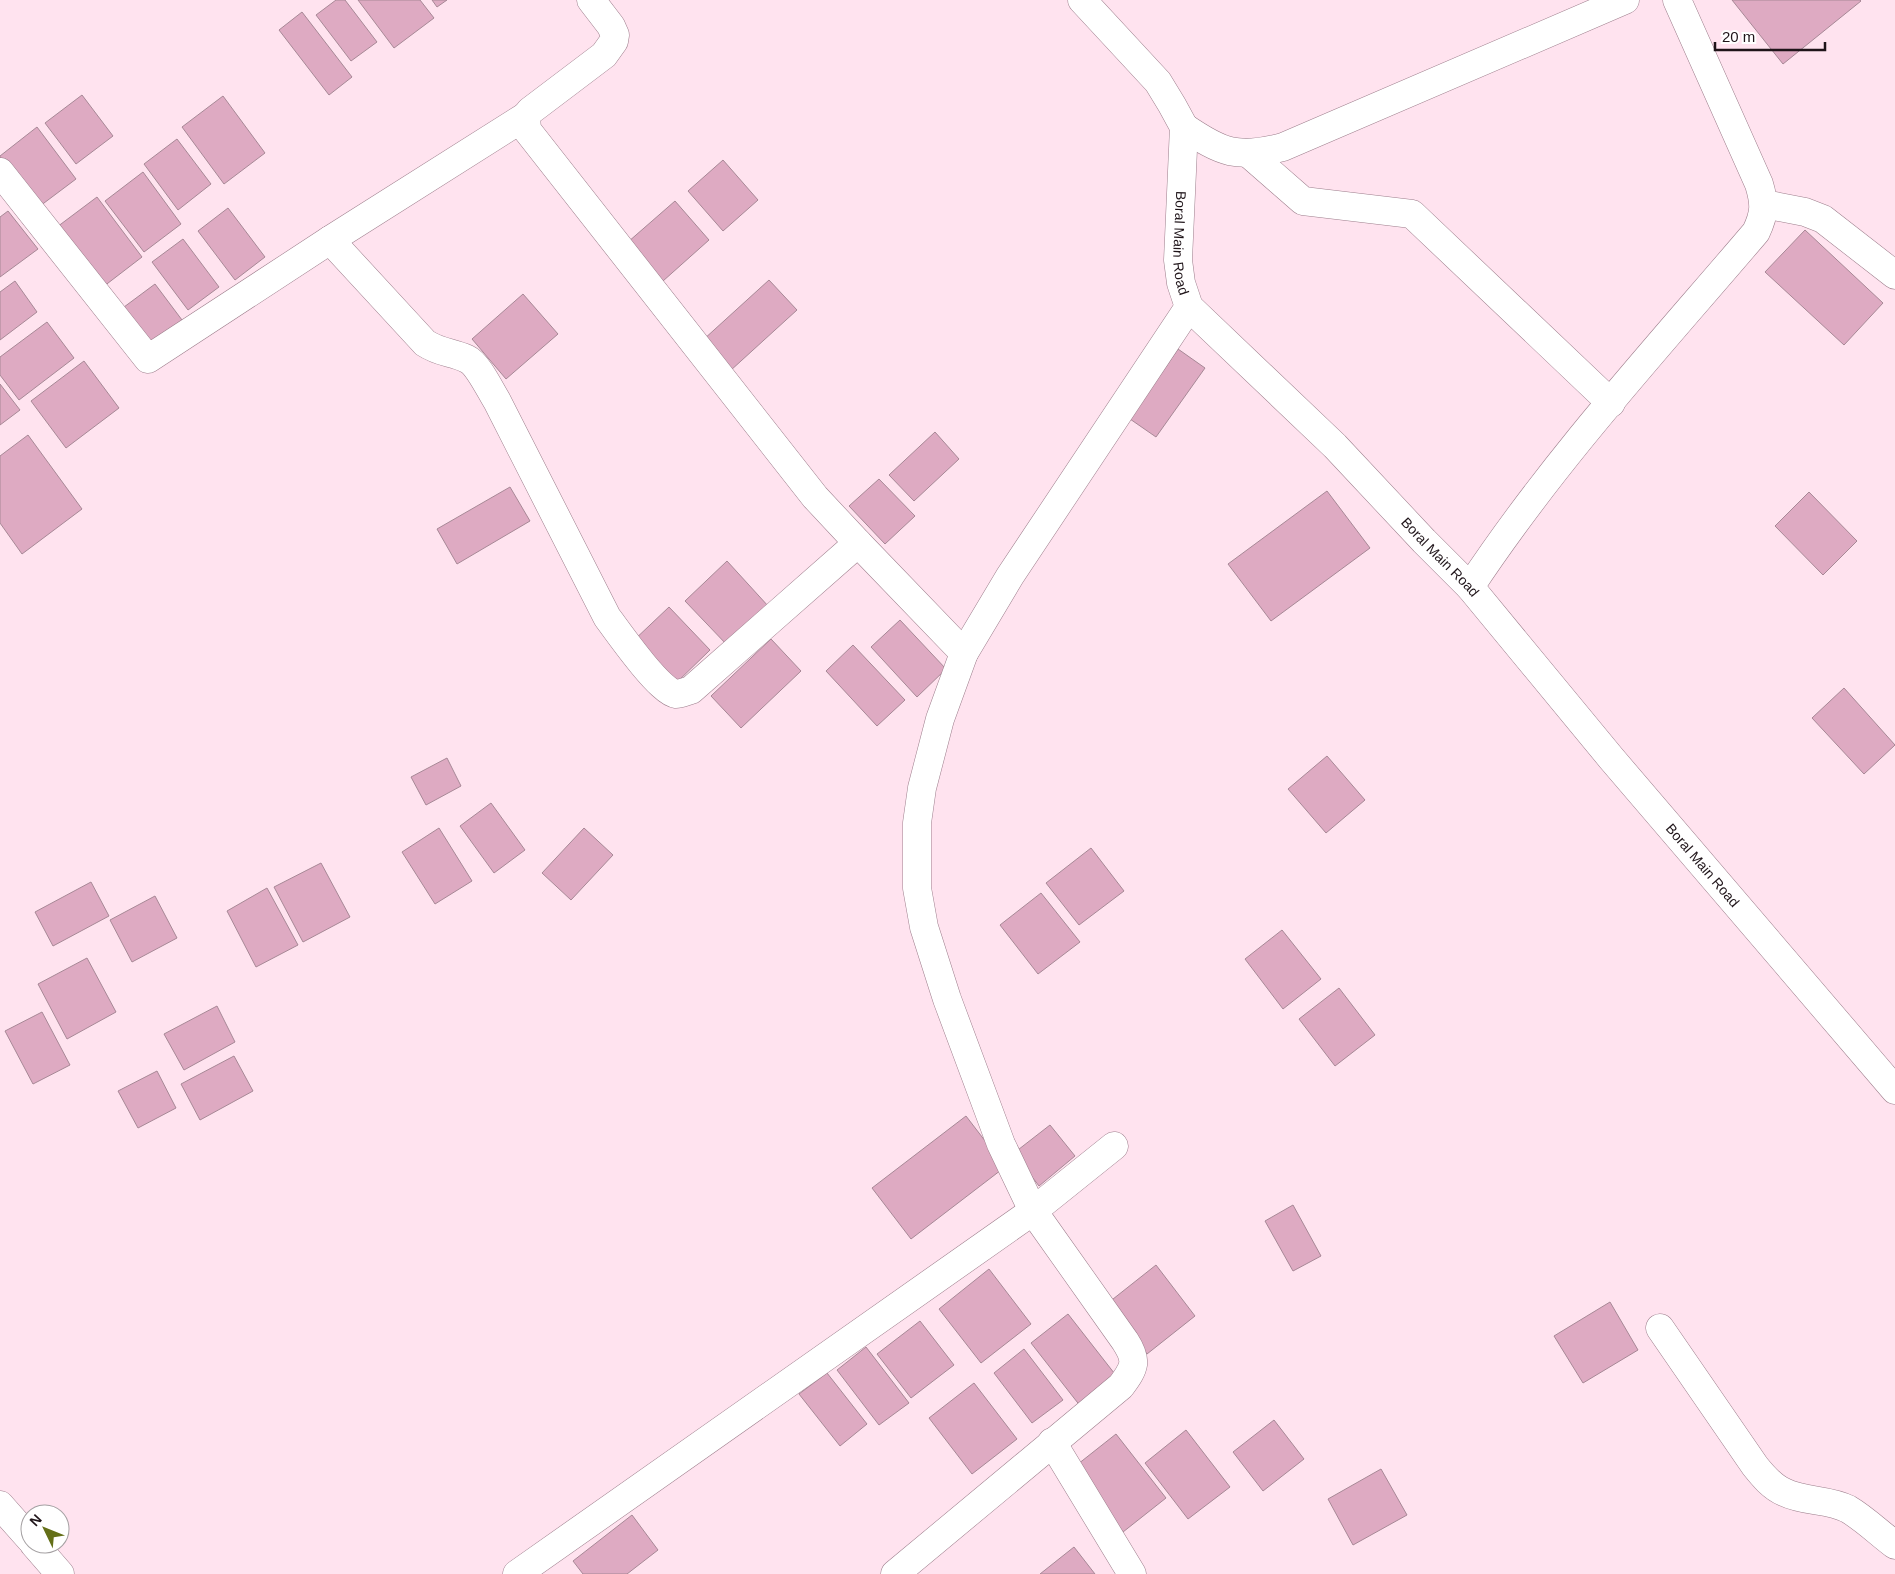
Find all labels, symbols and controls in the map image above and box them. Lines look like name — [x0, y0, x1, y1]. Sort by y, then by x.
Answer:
scale bar — [1715, 20, 1825, 52]
text: 20 m — [1722, 28, 1755, 45]
street label: Boral Main Road — [1170, 191, 1192, 297]
street label: Boral Main Road — [1398, 514, 1483, 600]
street label: Boral Main Road — [1663, 820, 1743, 910]
north arrow — [20, 1504, 70, 1554]
text: N — [26, 1511, 45, 1529]

